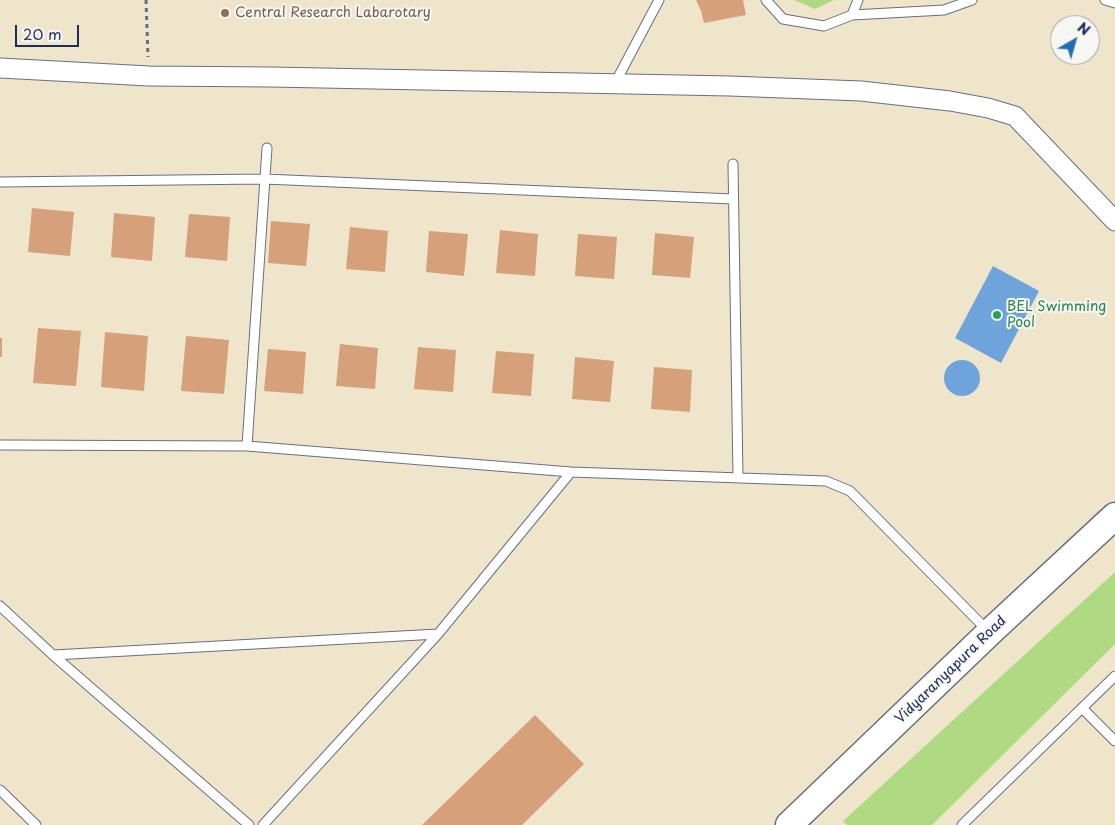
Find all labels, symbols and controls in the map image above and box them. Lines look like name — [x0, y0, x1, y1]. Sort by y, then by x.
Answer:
place label: Central Research Labarotary — [235, 5, 431, 21]
marker: Central Research Labarotary — [219, 7, 231, 19]
scale bar — [18, 15, 81, 47]
north arrow — [1050, 15, 1100, 65]
text: N — [1073, 17, 1095, 40]
text: 20 m — [23, 22, 62, 45]
place label: BEL Swimming Pool — [1007, 299, 1106, 332]
marker: BEL Swimming Pool — [991, 309, 1003, 321]
street label: Vidyaranyapura Road — [892, 613, 1010, 727]

